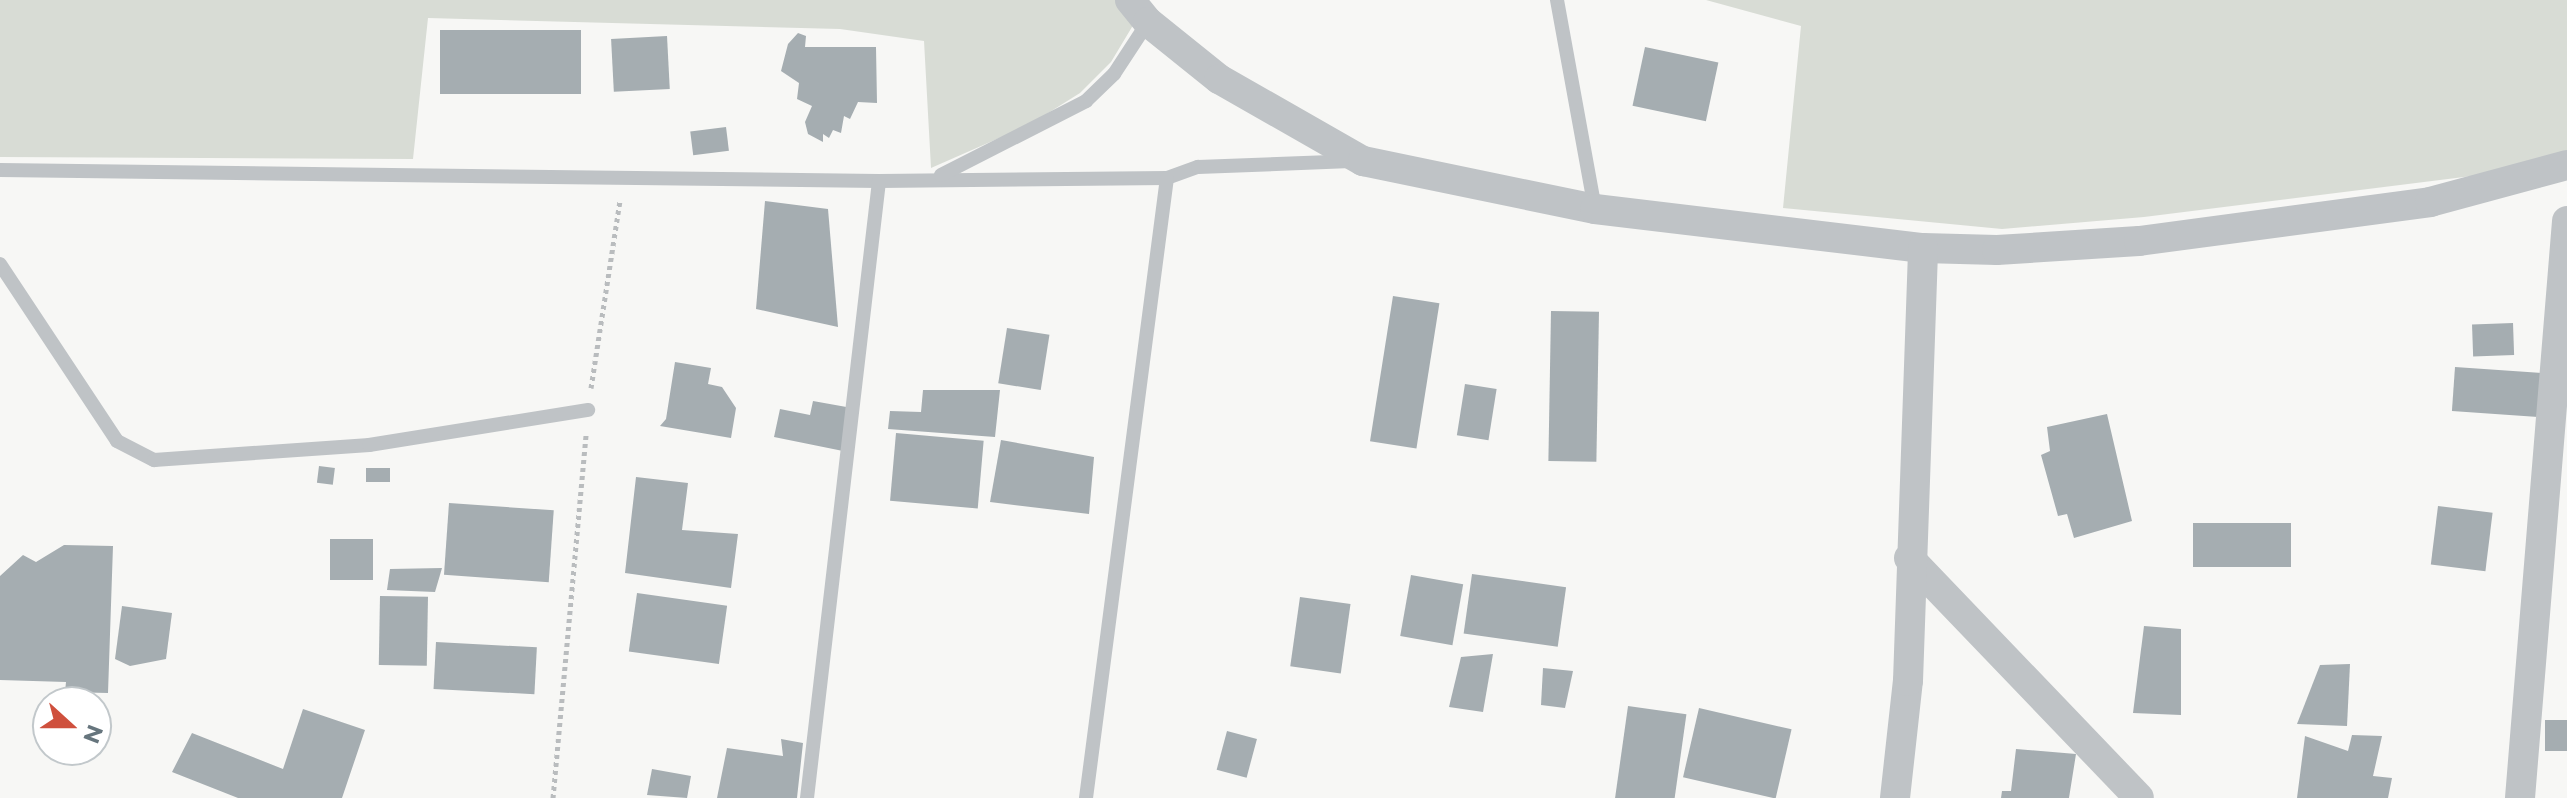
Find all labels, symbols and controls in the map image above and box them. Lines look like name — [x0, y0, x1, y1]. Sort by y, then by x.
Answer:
north arrow — [32, 686, 112, 766]
text: N — [77, 721, 109, 747]

